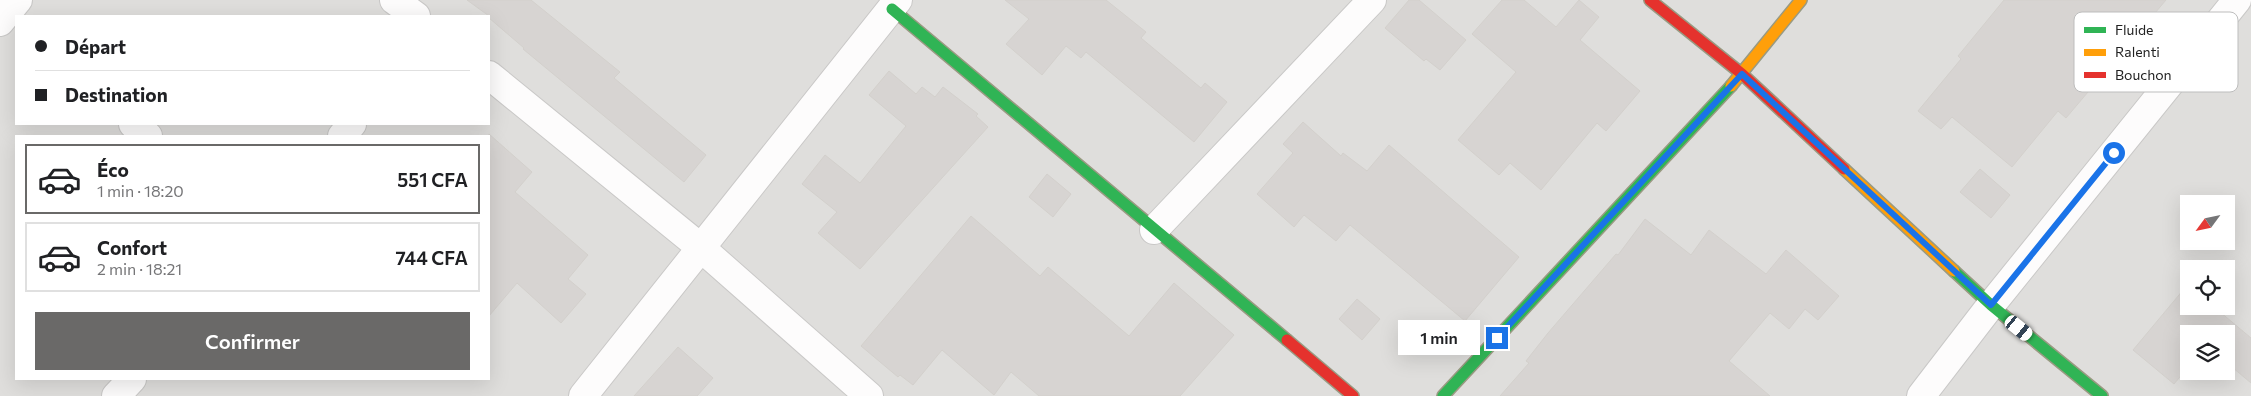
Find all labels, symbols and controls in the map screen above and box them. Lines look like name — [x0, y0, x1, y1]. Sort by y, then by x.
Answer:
legend — [2074, 12, 2238, 92]
text: Fluide — [2115, 21, 2153, 38]
text: Départ — [65, 35, 126, 58]
text: Ralenti — [2115, 43, 2160, 60]
text: Bouchon — [2115, 66, 2172, 83]
text: Destination — [65, 83, 168, 106]
route start — [2103, 142, 2125, 164]
icon: car — [37, 157, 82, 202]
text: Éco — [97, 158, 129, 181]
text: 551 CFA — [397, 168, 468, 191]
text: 1 min · 18:20 — [97, 181, 184, 200]
north arrow — [2180, 195, 2235, 250]
map controls — [2180, 195, 2235, 380]
icon: car — [37, 235, 82, 280]
text: Confort — [97, 236, 167, 259]
text: 744 CFA — [395, 246, 468, 269]
text: 2 min · 18:21 — [97, 259, 182, 278]
button: locate — [2180, 260, 2235, 315]
button: Confirmer — [35, 312, 470, 370]
car — [2002, 313, 2035, 343]
callout: 1 min — [1397, 320, 1480, 356]
button: layers — [2180, 325, 2235, 380]
route end — [1486, 327, 1508, 349]
text: 1 min — [1420, 328, 1458, 347]

